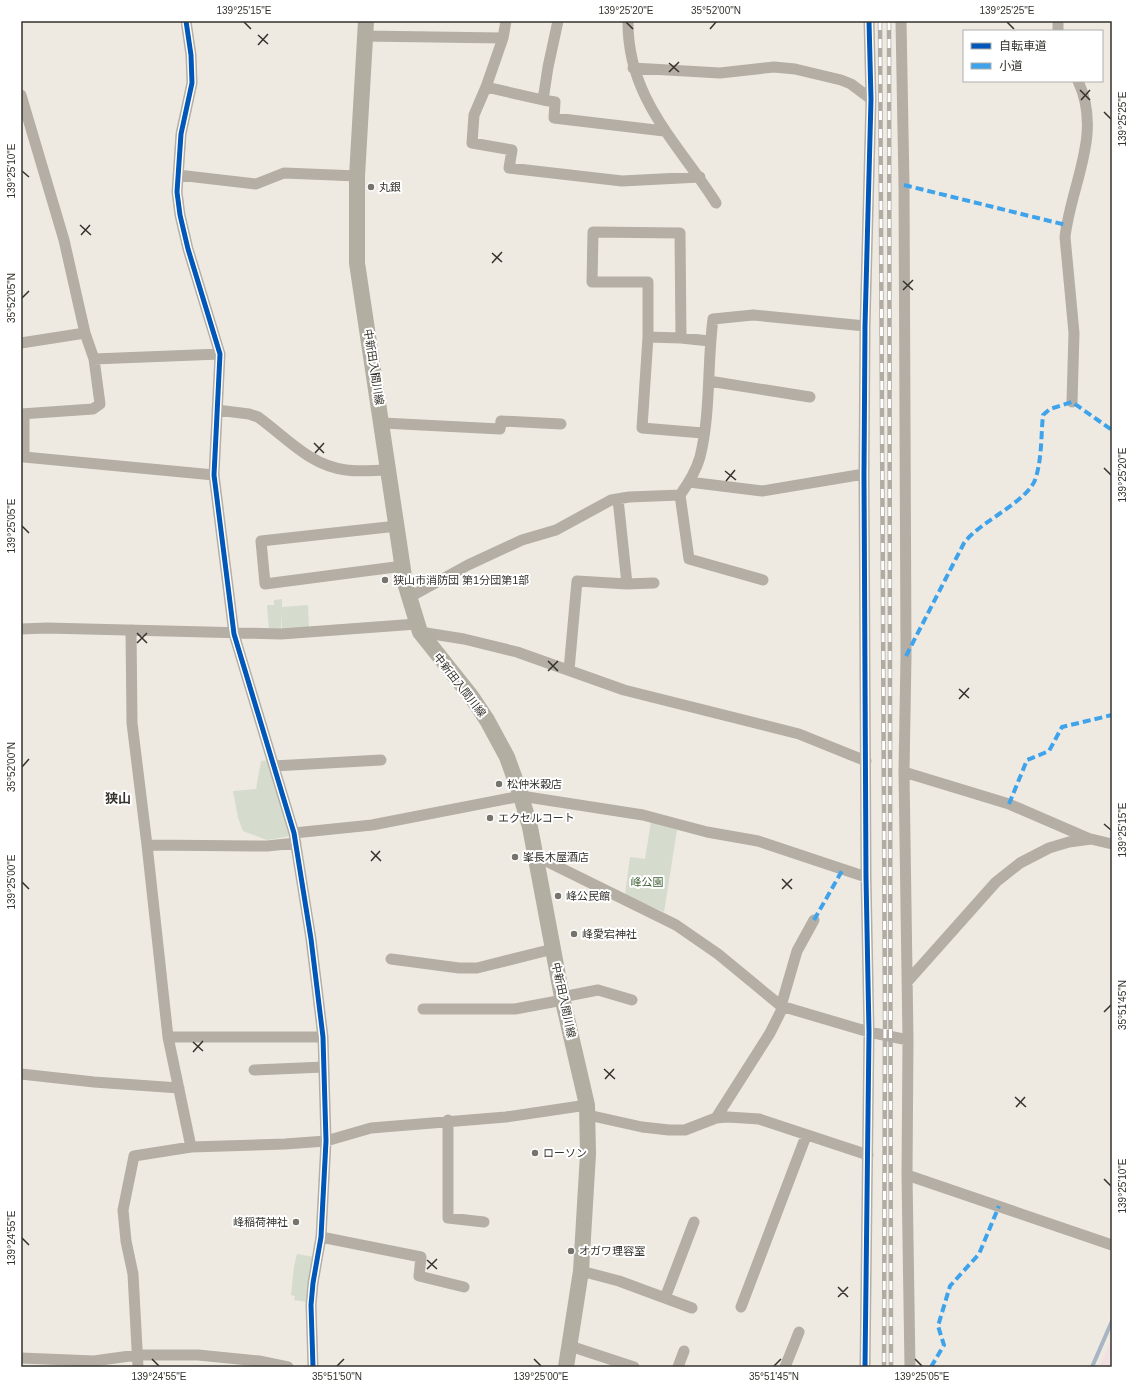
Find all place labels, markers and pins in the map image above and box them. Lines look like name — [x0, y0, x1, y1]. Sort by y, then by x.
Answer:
place label: 丸銀 — [379, 181, 401, 193]
marker: 丸銀 — [366, 182, 376, 192]
place label: 狭山市消防団 第1分団第1部 — [393, 574, 529, 586]
marker: 狭山市消防団 第1分団第1部 — [380, 575, 390, 585]
place label: 松仲米穀店 — [507, 778, 562, 790]
marker: 松仲米穀店 — [494, 779, 504, 789]
place label: エクセルコート — [498, 812, 575, 824]
marker: エクセルコート — [485, 813, 495, 823]
place label: 峯長木屋酒店 — [523, 851, 589, 863]
marker: 峯長木屋酒店 — [510, 852, 520, 862]
place label: 峰公民館 — [566, 890, 610, 902]
marker: 峰公民館 — [553, 891, 563, 901]
place label: 峰愛宕神社 — [582, 928, 637, 940]
marker: 峰愛宕神社 — [569, 929, 579, 939]
place label: ローソン — [543, 1147, 587, 1159]
marker: ローソン — [530, 1148, 540, 1158]
place label: 峰稲荷神社 — [233, 1216, 288, 1228]
marker: 峰稲荷神社 — [291, 1217, 301, 1227]
place label: オガワ理容室 — [579, 1245, 645, 1257]
marker: オガワ理容室 — [566, 1246, 576, 1256]

